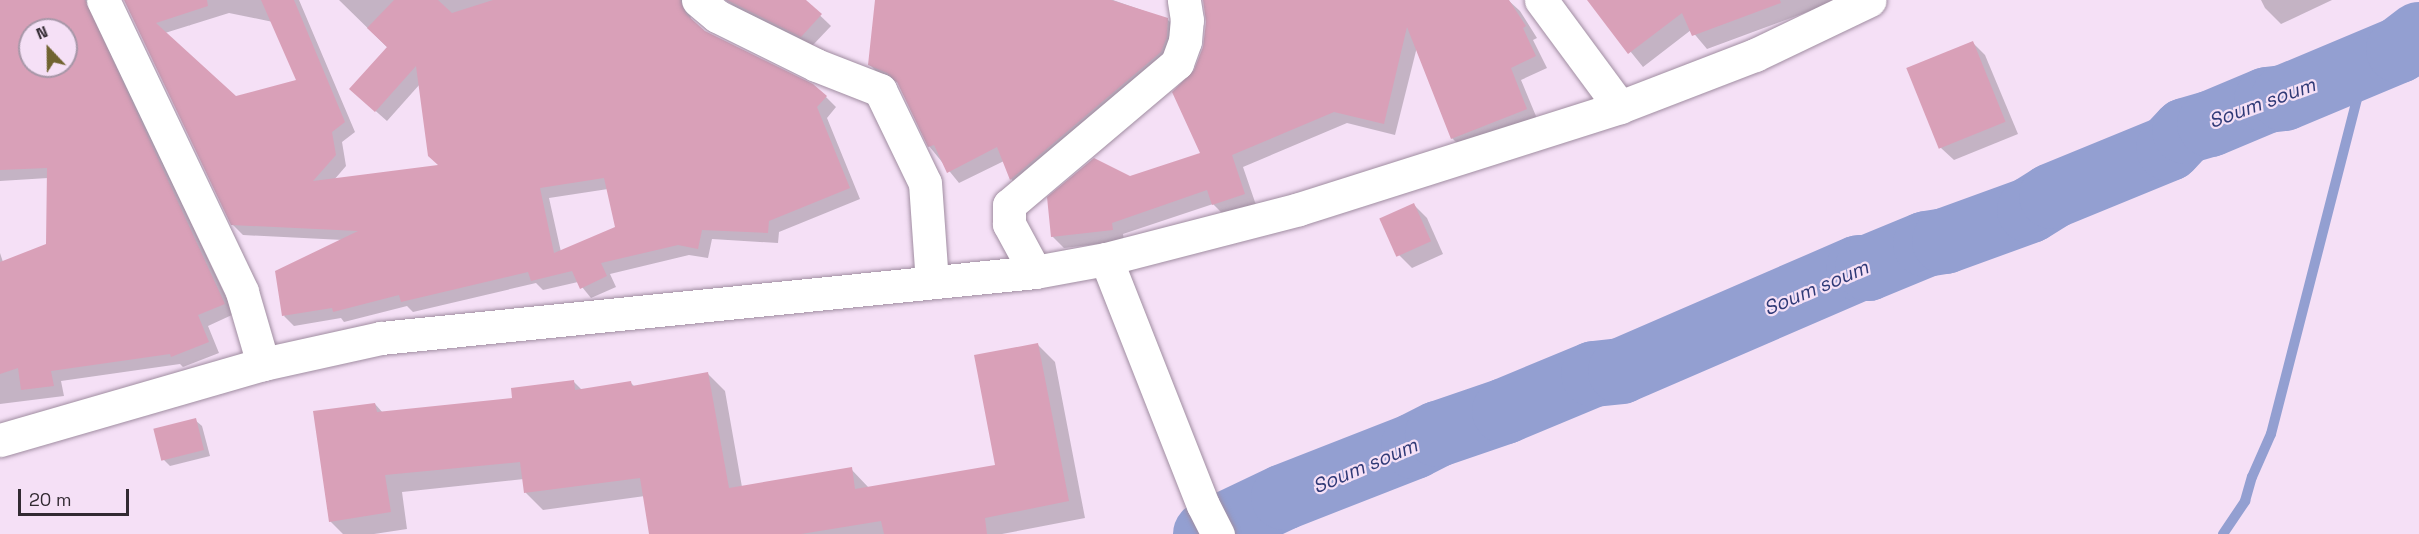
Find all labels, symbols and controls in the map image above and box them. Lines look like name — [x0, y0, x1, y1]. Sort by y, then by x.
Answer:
north arrow — [18, 18, 78, 78]
text: N — [33, 21, 51, 44]
water label: Soum soum — [2205, 73, 2319, 133]
water label: Soum soum — [1760, 255, 1872, 321]
water label: Soum soum — [1309, 433, 1421, 499]
scale bar — [21, 477, 132, 515]
text: 20 m — [29, 488, 72, 511]

